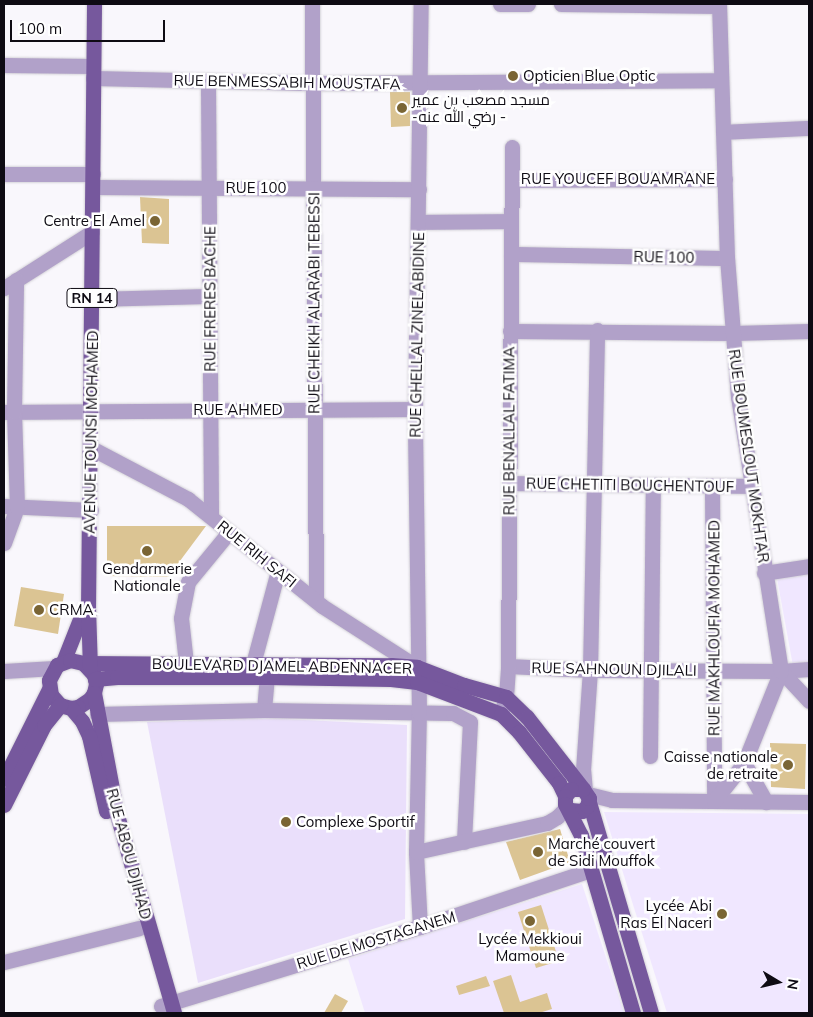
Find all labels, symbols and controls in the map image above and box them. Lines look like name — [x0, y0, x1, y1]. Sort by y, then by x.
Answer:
scale bar — [12, 10, 168, 42]
text: 100 m — [18, 19, 62, 38]
place label: Opticien Blue Optic — [523, 67, 655, 85]
marker: Opticien Blue Optic — [507, 70, 519, 82]
street label: RUE BENMESSABIH MOUSTAFA — [173, 71, 401, 93]
place label: مسجد مصعب بن عمير -رضي الله عنه - — [412, 90, 550, 125]
marker: مسجد مصعب بن عمير -رضي الله عنه - — [396, 102, 408, 114]
street label: RUE YOUCEF BOUAMRANE — [521, 170, 715, 188]
street label: RUE 100 — [225, 179, 287, 197]
street label: RUE CHEIKH ALARABI TEBESSI — [305, 192, 323, 414]
place label: Centre El Amel — [43, 212, 145, 230]
marker: Centre El Amel — [149, 215, 161, 227]
street label: RUE FRERES BACHE — [201, 226, 219, 372]
street label: RUE GHELLAL ZINELABIDINE — [406, 232, 428, 438]
street label: RUE 100 — [633, 247, 695, 267]
road number: RN 14 — [66, 286, 118, 310]
street label: AVENUE TOUNSI MOHAMED — [80, 330, 102, 534]
street label: RUE BENALLAL FATIMA — [500, 347, 518, 515]
street label: RUE BOUMESLOUT MOKHTAR — [725, 348, 773, 564]
street label: RUE AHMED — [193, 401, 283, 419]
street label: RUE CHETITI BOUCHENTOUF — [526, 474, 734, 496]
street label: RUE RIH SAFI — [214, 517, 300, 591]
street label: RUE MAKHLOUFIA MOHAMED — [705, 520, 723, 736]
marker: Gendarmerie Nationale — [141, 545, 153, 557]
place label: Gendarmerie Nationale — [102, 559, 192, 594]
place label: CRMA — [49, 601, 94, 619]
marker: CRMA — [33, 604, 45, 616]
street label: BOULEVARD DJAMEL ABDENNACER — [152, 655, 412, 677]
street label: RUE SAHNOUN DJILALI — [531, 659, 697, 679]
place label: Caisse nationale de retraite — [664, 747, 778, 782]
marker: Caisse nationale de retraite — [782, 759, 794, 771]
street label: RUE ABOU DJIHAD — [103, 786, 155, 922]
place label: Complexe Sportif — [296, 813, 415, 831]
marker: Complexe Sportif — [280, 816, 292, 828]
place label: Marché couvert de Sidi Mouffok — [548, 834, 655, 869]
marker: Marché couvert de Sidi Mouffok — [532, 846, 544, 858]
place label: Lycée Abi Ras El Naceri — [620, 896, 712, 931]
street label: RUE DE MOSTAGANEM — [294, 907, 458, 973]
marker: Lycée Abi Ras El Naceri — [716, 908, 728, 920]
marker: Lycée Mekkioui Mamoune — [524, 915, 536, 927]
place label: Lycée Mekkioui Mamoune — [478, 929, 582, 964]
north arrow — [753, 957, 803, 1007]
text: N — [783, 978, 803, 991]

